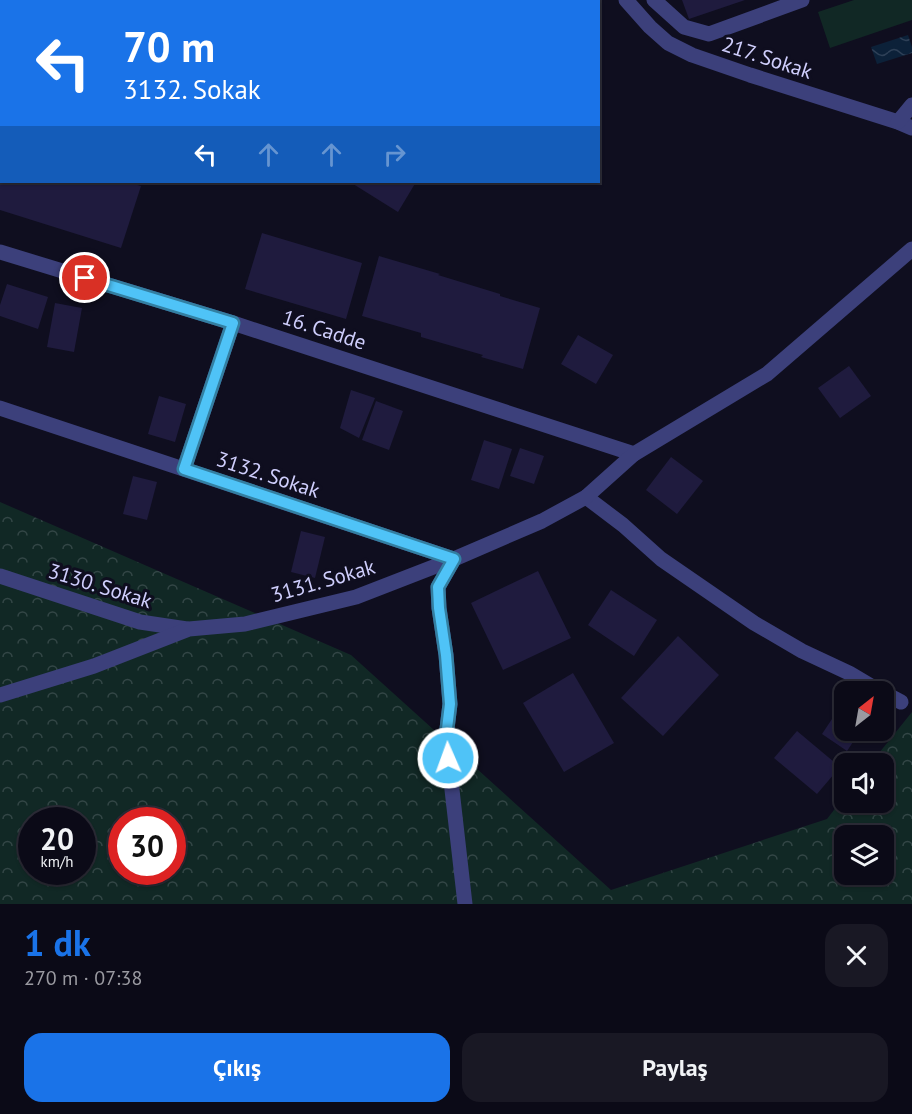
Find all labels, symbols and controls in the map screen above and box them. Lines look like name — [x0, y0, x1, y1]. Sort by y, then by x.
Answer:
text: 70 m — [123, 19, 215, 74]
icon: left — [24, 24, 102, 102]
street label: 217. Sokak — [719, 30, 816, 85]
text: 3132. Sokak — [123, 72, 261, 106]
icon: left — [189, 138, 222, 171]
icon: ahead — [252, 138, 285, 171]
icon: ahead — [315, 138, 348, 171]
icon: right — [378, 138, 411, 171]
pin — [59, 252, 110, 303]
icon: arrive — [68, 261, 101, 294]
street label: 16. Cadde — [279, 303, 370, 356]
street label: 3132. Sokak — [213, 445, 323, 504]
street label: 3131. Sokak — [268, 553, 378, 608]
street label: 3130. Sokak — [45, 557, 155, 614]
north arrow — [834, 681, 894, 741]
map controls — [834, 681, 894, 885]
position arrow — [416, 726, 480, 790]
button: sound — [834, 753, 894, 813]
speed limit sign: 30 — [108, 807, 186, 885]
text: 20 — [40, 819, 74, 858]
button: layers — [834, 825, 894, 885]
text: km/h — [41, 852, 73, 871]
text: 1 dk — [24, 919, 91, 966]
button: close — [825, 924, 888, 987]
text: 270 m · 07:38 — [24, 965, 142, 991]
button: Çıkış — [24, 1033, 450, 1102]
button: Paylaş — [462, 1033, 888, 1102]

